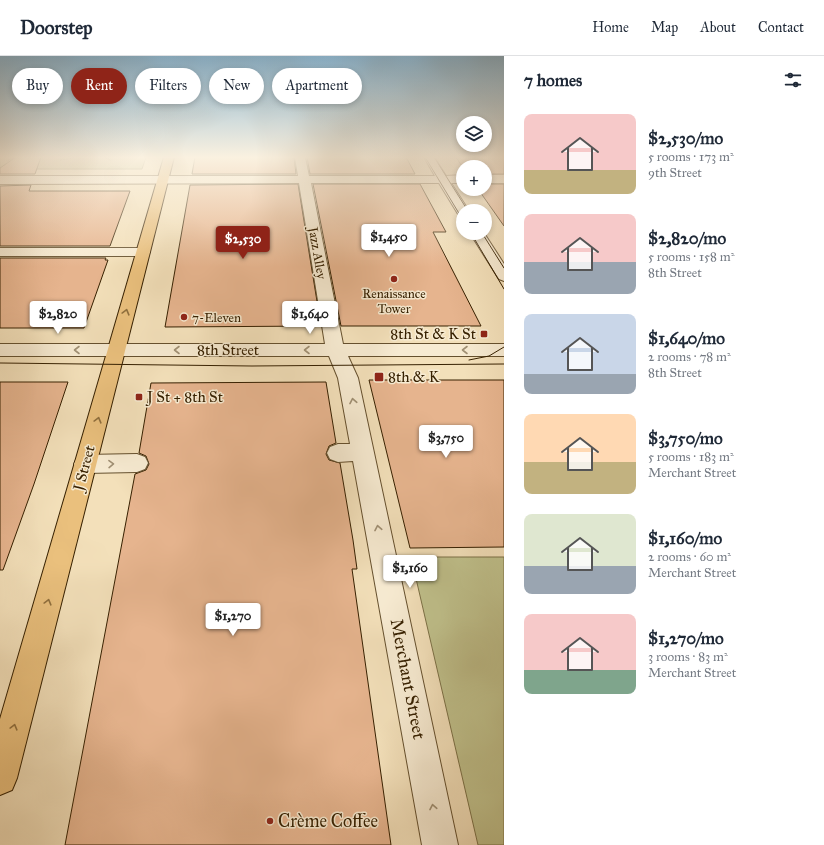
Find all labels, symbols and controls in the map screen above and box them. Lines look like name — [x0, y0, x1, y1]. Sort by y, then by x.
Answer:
text: Doorstep — [20, 16, 93, 39]
text: Home — [592, 19, 629, 36]
text: Map — [651, 19, 678, 36]
text: About — [700, 19, 736, 36]
text: Contact — [758, 19, 804, 36]
chip: Buy — [12, 68, 63, 104]
chip: Rent — [71, 68, 127, 104]
chip: Filters — [135, 68, 201, 104]
chip: New — [209, 68, 264, 104]
chip: Apartment — [272, 68, 362, 104]
icon: filters — [782, 69, 804, 91]
text: 7 homes — [524, 70, 582, 91]
map controls — [456, 116, 492, 240]
button: layers — [456, 116, 492, 152]
text: $2,530/mo — [648, 128, 723, 149]
icon: home — [556, 130, 604, 178]
text: 5 rooms · 173 m² — [648, 149, 734, 165]
button: + — [456, 160, 492, 196]
text: 9th Street — [648, 165, 702, 181]
button: − — [456, 204, 492, 240]
street label: Jazz Alley — [304, 224, 330, 281]
pin: $1,450 — [356, 224, 422, 258]
pin: $2,530 — [210, 226, 276, 260]
text: $2,820/mo — [648, 228, 726, 249]
text: $1,450 — [370, 229, 408, 245]
icon: home — [556, 230, 604, 278]
text: $2,530 — [225, 231, 261, 247]
text: 5 rooms · 158 m² — [648, 249, 735, 265]
text: 8th Street — [648, 265, 702, 281]
marker: Renaissance Tower — [389, 274, 399, 284]
place label: Renaissance Tower — [362, 286, 426, 317]
pin: $2,820 — [25, 301, 91, 335]
pin: $1,640 — [277, 301, 343, 335]
text: $2,820 — [39, 306, 77, 322]
text: $1,640 — [291, 306, 329, 322]
one-way arrow — [122, 309, 130, 315]
place label: 7-Eleven — [192, 310, 241, 326]
marker: 7-Eleven — [179, 312, 189, 322]
place label: 8th St & K St — [390, 325, 477, 343]
text: $1,640/mo — [648, 328, 725, 349]
marker: 8th St & K St — [479, 329, 489, 339]
icon: home — [556, 330, 604, 378]
street label: 8th Street — [197, 341, 260, 359]
one-way arrow — [74, 346, 80, 354]
one-way arrow — [174, 346, 180, 354]
one-way arrow — [304, 346, 310, 354]
one-way arrow — [462, 346, 468, 354]
text: 2 rooms · 78 m² — [648, 349, 731, 365]
text: 8th Street — [648, 365, 702, 381]
place label: 8th & K — [388, 368, 440, 386]
marker: 8th & K — [373, 371, 385, 383]
place label: J St + 8th St — [145, 388, 224, 407]
marker: J St + 8th St — [134, 392, 144, 402]
one-way arrow — [349, 397, 357, 404]
one-way arrow — [93, 416, 102, 423]
pin: $3,750 — [413, 425, 479, 459]
text: $3,750/mo — [648, 428, 723, 449]
text: $3,750 — [428, 430, 464, 446]
icon: home — [556, 430, 604, 478]
street label: J Street — [69, 443, 100, 495]
text: 5 rooms · 183 m² — [648, 449, 734, 465]
one-way arrow — [108, 460, 114, 468]
text: Merchant Street — [648, 465, 736, 481]
one-way arrow — [374, 525, 383, 531]
text: $1,160/mo — [648, 528, 722, 549]
icon: home — [556, 530, 604, 578]
text: 2 rooms · 60 m² — [648, 549, 731, 565]
pin: $1,160 — [377, 555, 443, 589]
text: $1,160 — [392, 560, 428, 576]
text: Merchant Street — [648, 565, 736, 581]
one-way arrow — [43, 599, 52, 606]
pin: $1,270 — [200, 603, 266, 637]
text: $1,270 — [215, 608, 251, 624]
street label: Merchant Street — [386, 617, 431, 742]
text: $1,270/mo — [648, 628, 724, 649]
icon: home — [556, 630, 604, 678]
text: 3 rooms · 83 m² — [648, 649, 728, 665]
text: Merchant Street — [648, 665, 736, 681]
one-way arrow — [9, 724, 18, 731]
one-way arrow — [429, 804, 438, 810]
place label: Crème Coffee — [278, 810, 378, 832]
marker: Crème Coffee — [265, 816, 275, 826]

